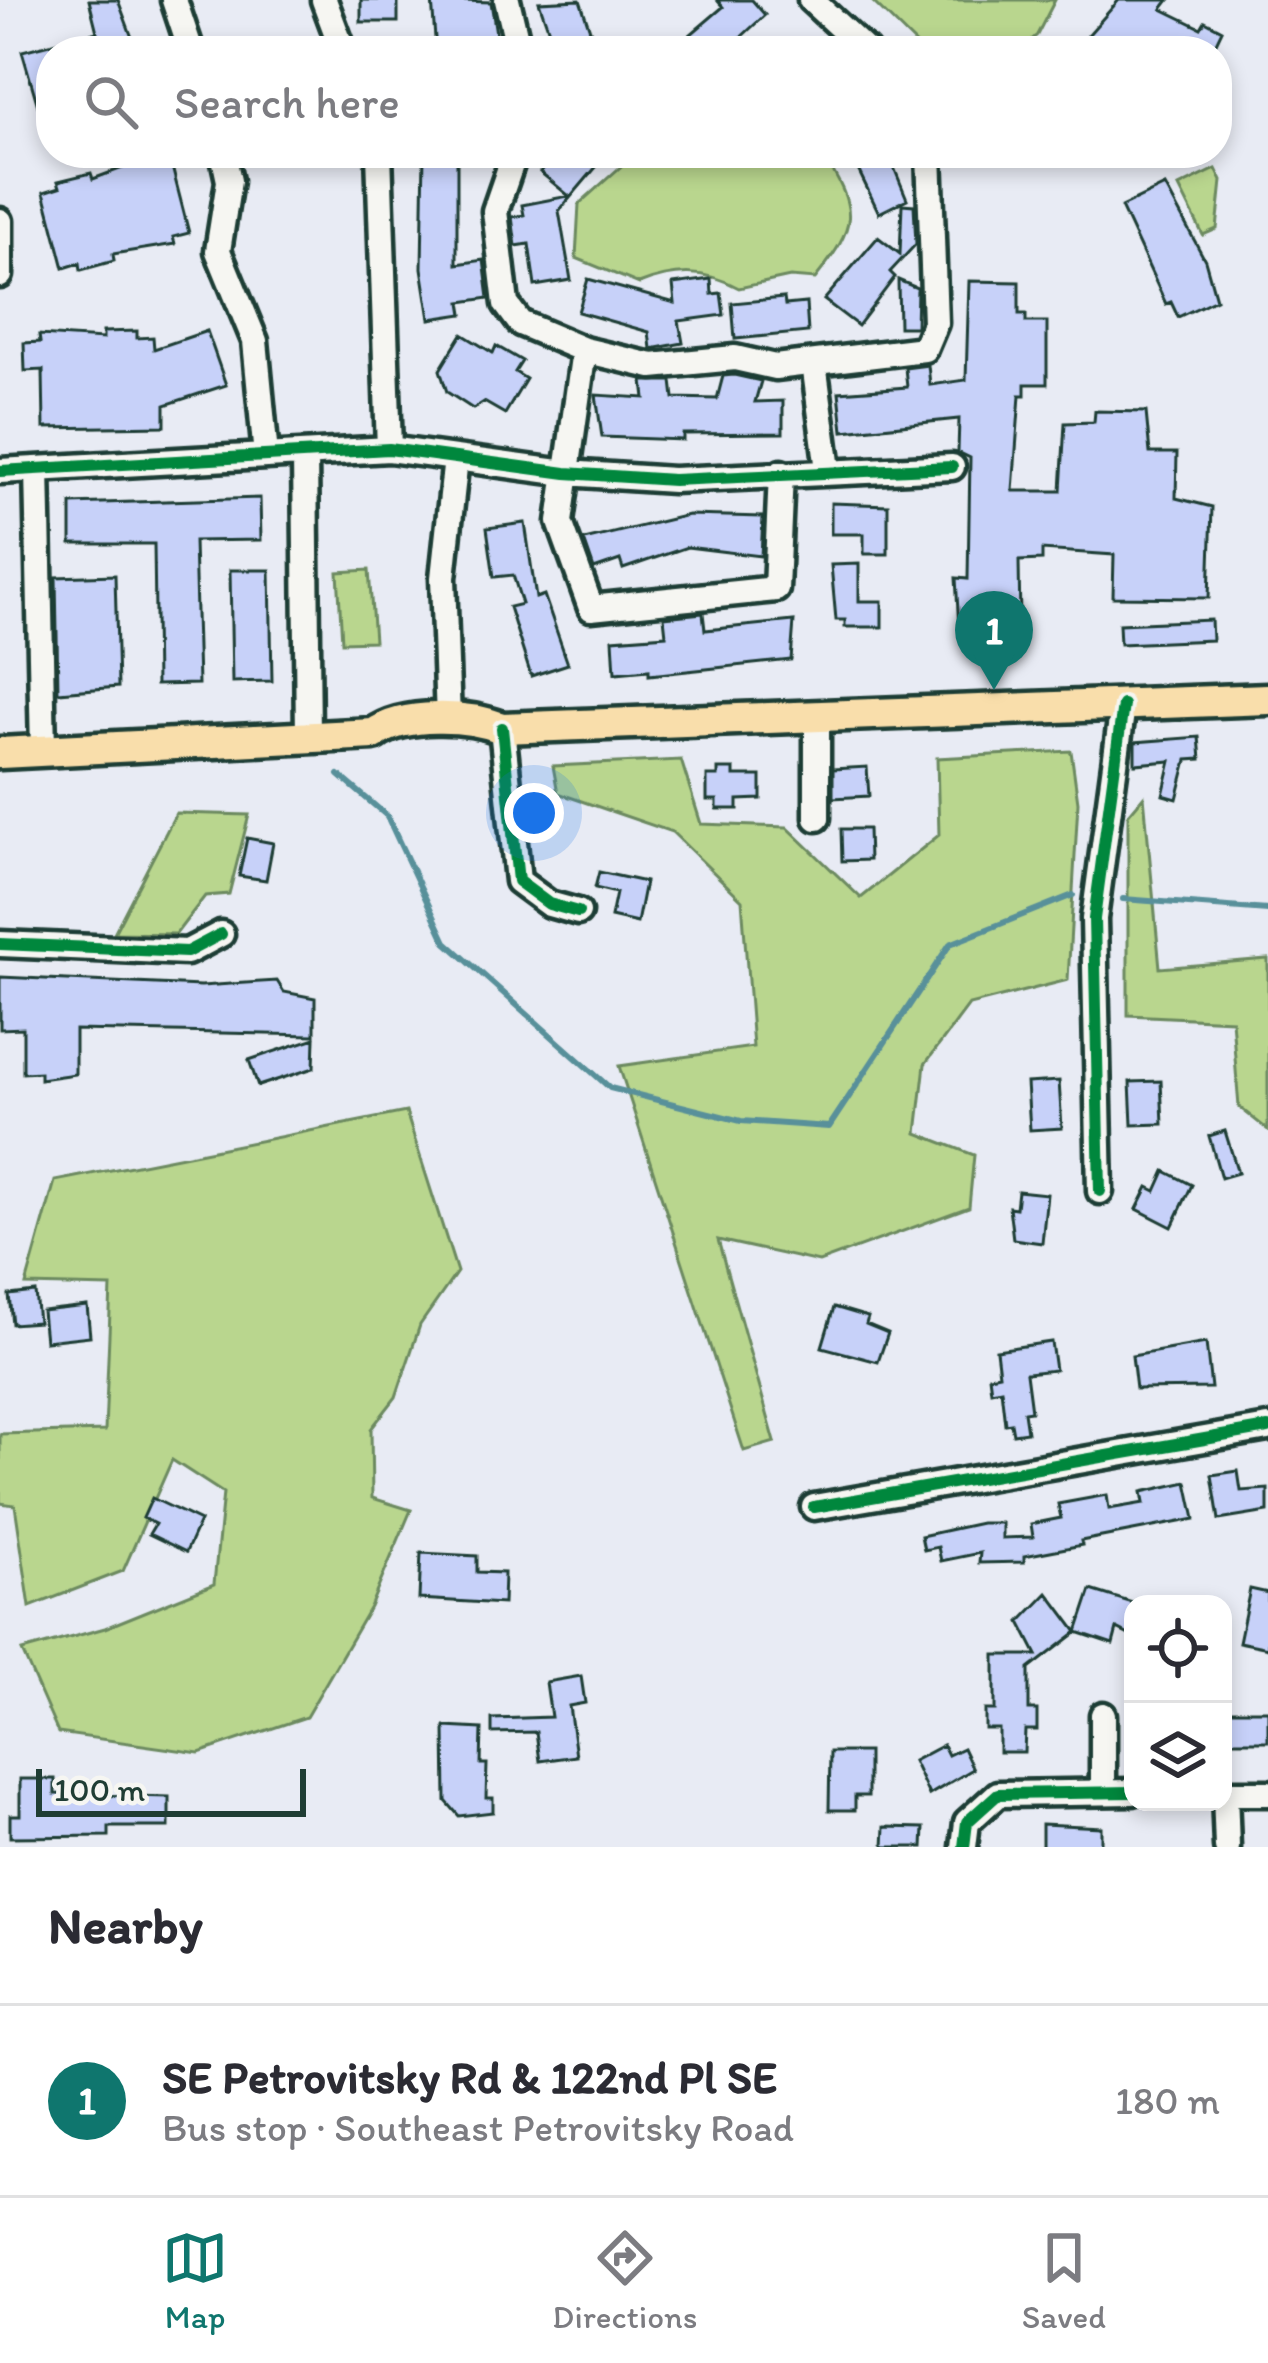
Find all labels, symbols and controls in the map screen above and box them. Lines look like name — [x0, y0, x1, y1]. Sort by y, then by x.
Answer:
search box — [36, 36, 1232, 168]
icon: search — [78, 69, 144, 135]
text: Search here — [174, 75, 400, 129]
pin: 1 — [955, 591, 1033, 690]
your location — [504, 783, 564, 843]
map controls — [1124, 1595, 1232, 1811]
button: locate — [1124, 1595, 1232, 1703]
button: layers — [1124, 1703, 1232, 1811]
scale bar — [36, 1763, 306, 1816]
text: 100 m — [54, 1770, 145, 1809]
text: Nearby — [48, 1895, 203, 1956]
text: SE Petrovitsky Rd & 122nd Pl SE — [162, 2050, 777, 2104]
text: 1 — [78, 2077, 96, 2124]
text: 180 m — [1115, 2077, 1220, 2124]
text: Bus stop · Southeast Petrovitsky Road — [162, 2104, 794, 2151]
tab: Map — [162, 2225, 228, 2336]
tab: Directions — [552, 2225, 697, 2336]
tab: Saved — [1022, 2225, 1106, 2336]

